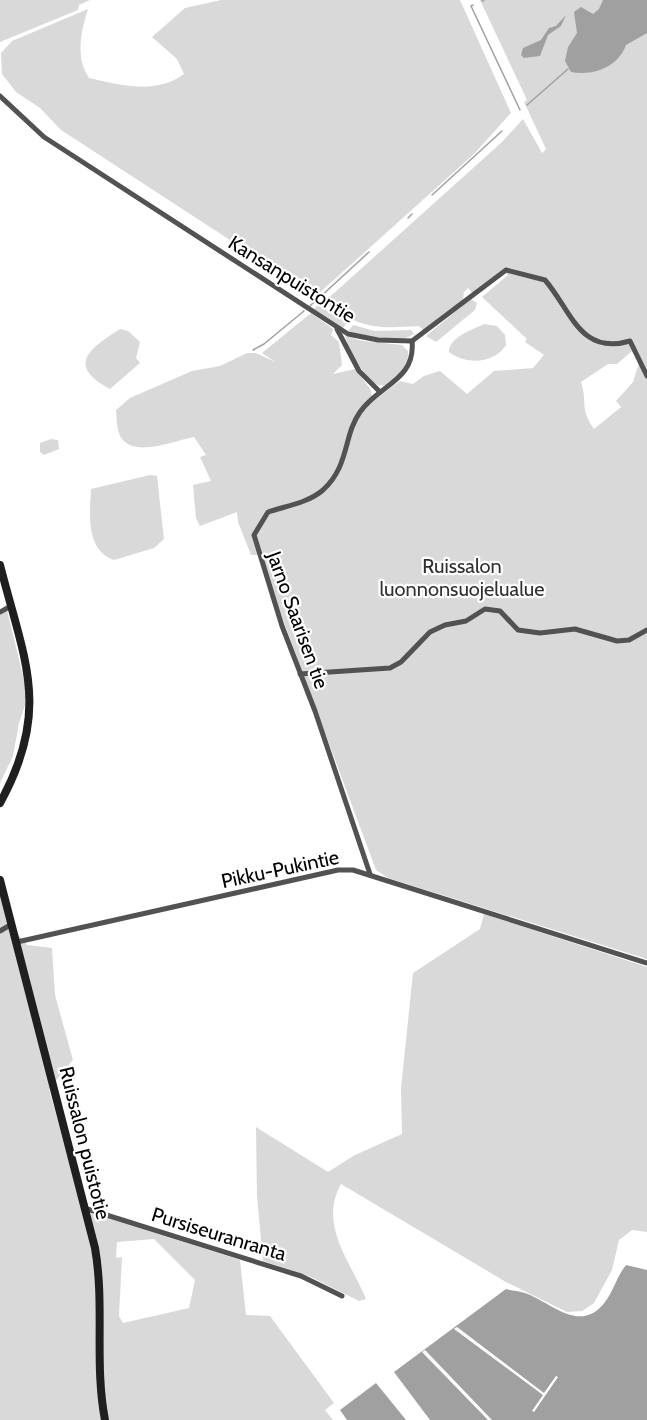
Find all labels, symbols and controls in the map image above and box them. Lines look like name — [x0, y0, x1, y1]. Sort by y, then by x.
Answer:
street label: Kansanpuistontie — [224, 230, 360, 328]
street label: Jarno Saarisen tie — [262, 547, 334, 692]
park label: Ruissalon luonnonsuojelualue — [379, 554, 545, 601]
street label: Pikku-Pukintie — [219, 845, 341, 893]
street label: Ruissalon puistotie — [54, 1064, 116, 1222]
street label: Pursiseuranranta — [149, 1202, 290, 1266]

